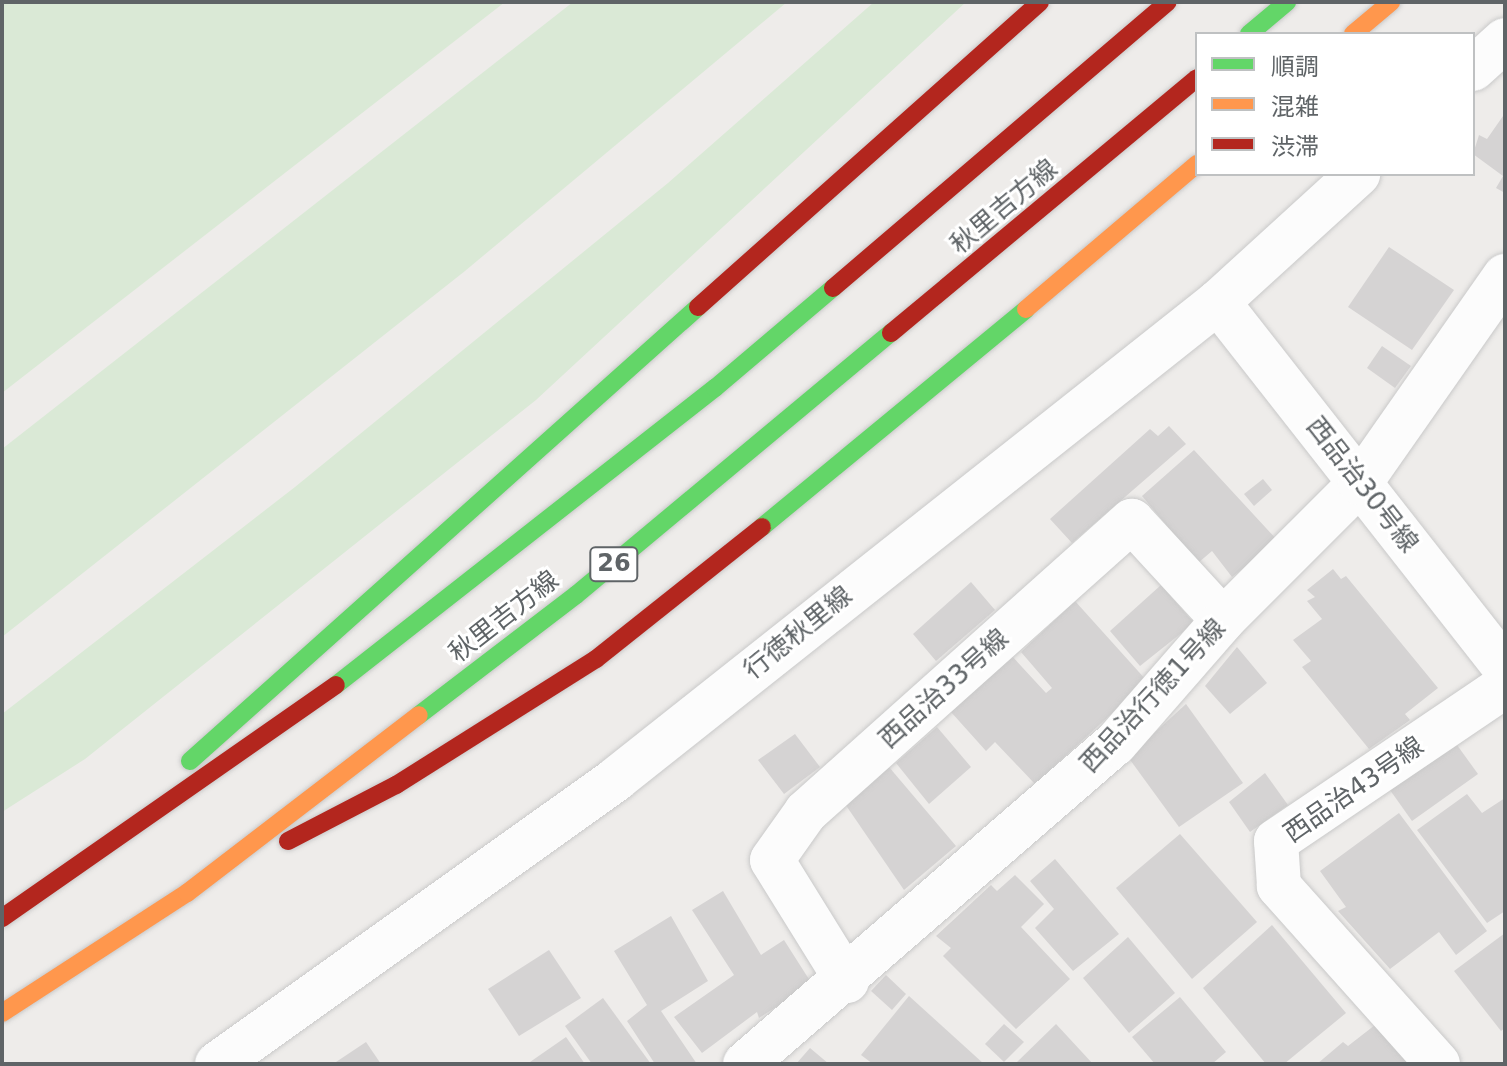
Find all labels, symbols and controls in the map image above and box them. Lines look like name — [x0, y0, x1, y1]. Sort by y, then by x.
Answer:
legend — [1195, 32, 1475, 176]
text: 順調 — [1271, 53, 1319, 81]
text: 混雑 — [1271, 93, 1319, 121]
text: 渋滞 — [1271, 133, 1319, 161]
street label: 秋里吉方線 — [944, 153, 1064, 261]
street label: 西品治30号線 — [1300, 411, 1424, 559]
road number: 26 — [588, 544, 640, 584]
street label: 秋里吉方線 — [443, 565, 565, 669]
street label: 行徳秋里線 — [738, 580, 858, 686]
street label: 西品治行徳1号線 — [1074, 613, 1232, 779]
street label: 西品治33号線 — [873, 623, 1015, 755]
street label: 西品治43号線 — [1278, 730, 1430, 850]

